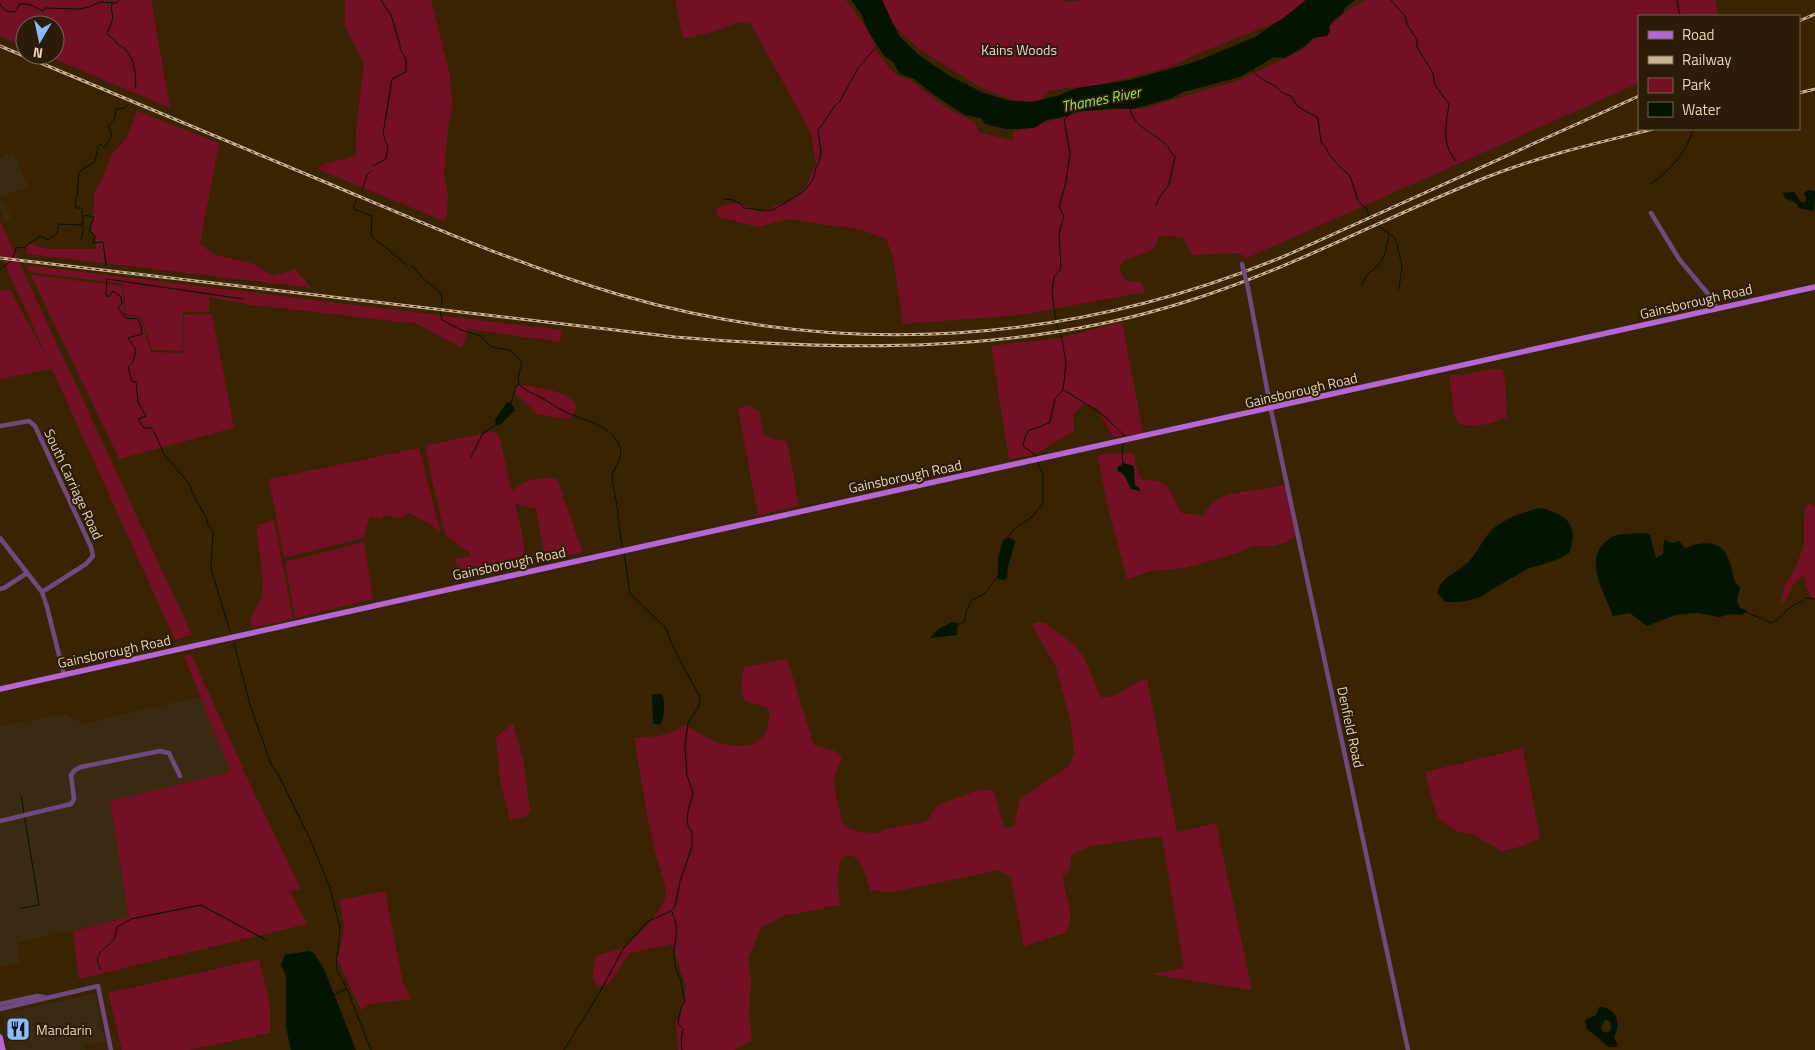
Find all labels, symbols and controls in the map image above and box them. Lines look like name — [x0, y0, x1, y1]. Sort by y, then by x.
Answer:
north arrow — [15, 15, 65, 65]
legend — [1638, 15, 1800, 130]
text: Road — [1682, 23, 1714, 46]
park label: Kains Woods — [981, 39, 1057, 60]
text: N — [31, 42, 44, 64]
text: Railway — [1682, 48, 1732, 71]
text: Park — [1682, 73, 1711, 96]
water label: Thames River — [1059, 80, 1145, 118]
text: Water — [1682, 98, 1721, 121]
street label: Gainsborough Road — [1638, 278, 1754, 324]
street label: Gainsborough Road — [1243, 367, 1359, 413]
street label: South Carriage Road — [39, 425, 109, 543]
street label: Gainsborough Road — [847, 454, 963, 498]
street label: Gainsborough Road — [451, 541, 567, 585]
street label: Gainsborough Road — [56, 629, 172, 673]
street label: Denfield Road — [1332, 685, 1370, 769]
restaurant icon: Mandarin — [5, 1016, 31, 1042]
place label: Mandarin — [36, 1019, 92, 1040]

